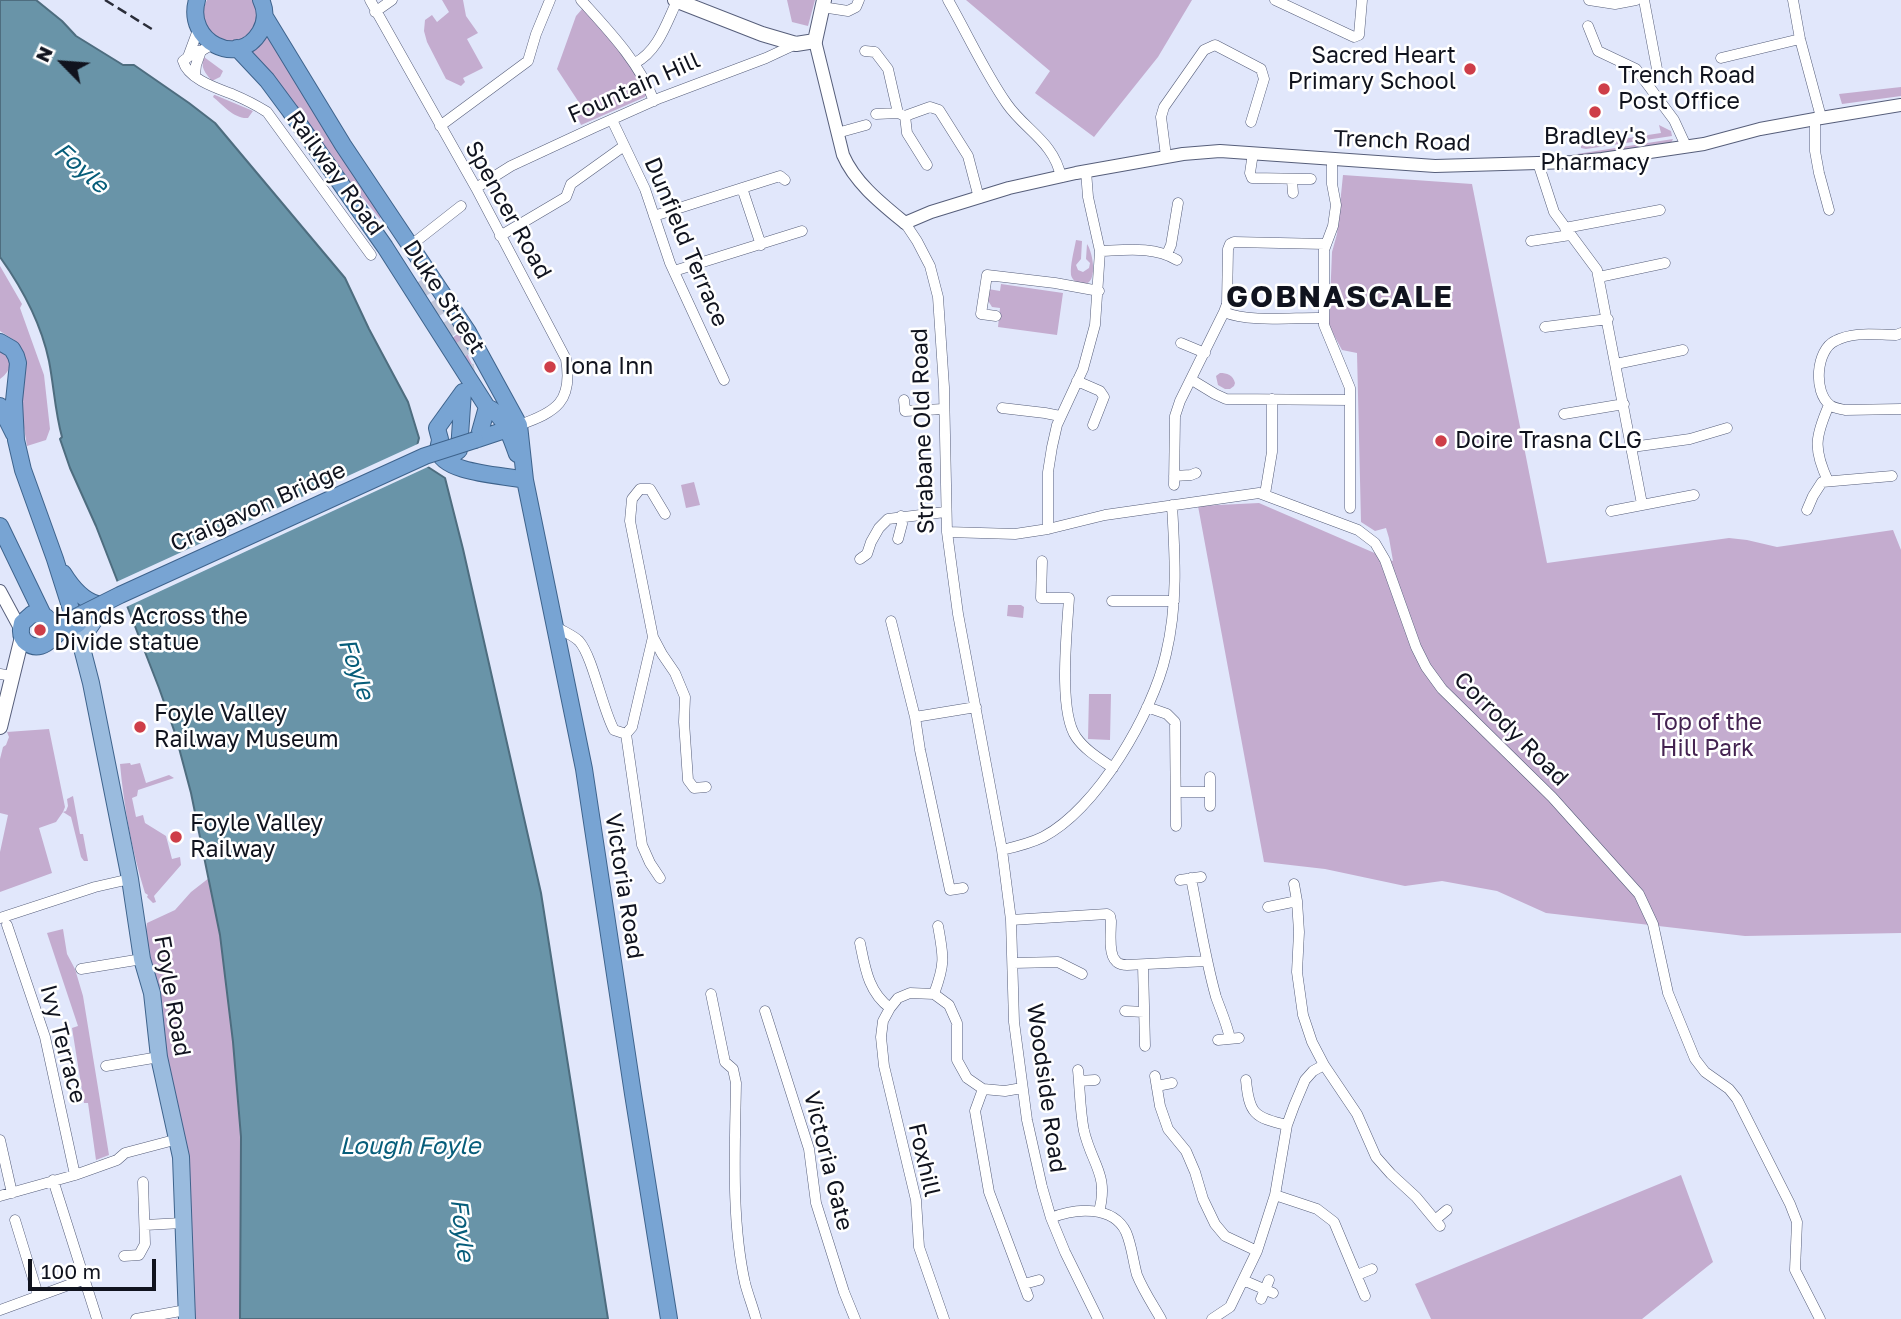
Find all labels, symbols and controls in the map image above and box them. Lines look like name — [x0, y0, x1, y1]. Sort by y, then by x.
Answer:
north arrow — [28, 28, 98, 98]
place label: Sacred Heart Primary School — [1288, 42, 1456, 96]
text: N — [30, 43, 57, 65]
street label: Fountain Hill — [564, 47, 704, 129]
marker: Sacred Heart Primary School — [1462, 61, 1478, 77]
place label: Trench Road Post Office — [1618, 62, 1755, 116]
marker: Trench Road Post Office — [1596, 81, 1612, 97]
marker: Bradley's Pharmacy — [1587, 104, 1603, 120]
street label: Railway Road — [281, 105, 389, 241]
place label: Bradley's Pharmacy — [1540, 123, 1650, 177]
street label: Trench Road — [1333, 125, 1471, 157]
water label: Foyle — [48, 136, 114, 200]
street label: Spencer Road — [459, 136, 557, 284]
street label: Dunfield Terrace — [638, 153, 734, 331]
street label: Duke Street — [397, 235, 491, 359]
district label: GOBNASCALE — [1227, 279, 1453, 315]
street label: Strabane Old Road — [906, 328, 940, 534]
place label: Iona Inn — [564, 353, 653, 381]
marker: Iona Inn — [542, 359, 558, 375]
place label: Doire Trasna CLG — [1455, 427, 1642, 455]
marker: Doire Trasna CLG — [1433, 433, 1449, 449]
street label: Craigavon Bridge — [166, 456, 350, 558]
place label: Hands Across the Divide statue — [54, 603, 248, 657]
marker: Hands Across the Divide statue — [32, 622, 48, 638]
water label: Foyle — [332, 635, 380, 703]
street label: Corrody Road — [1448, 666, 1574, 792]
place label: Foyle Valley Railway Museum — [154, 700, 339, 754]
park label: Top of the Hill Park — [1652, 709, 1762, 763]
marker: Foyle Valley Railway Museum — [132, 719, 148, 735]
place label: Foyle Valley Railway — [190, 810, 323, 864]
street label: Victoria Road — [599, 811, 649, 961]
marker: Foyle Valley Railway — [168, 829, 184, 845]
street label: Foyle Road — [148, 933, 196, 1059]
street label: Ivy Terrace — [34, 982, 92, 1106]
street label: Woodside Road — [1020, 1001, 1072, 1175]
street label: Victoria Gate — [797, 1089, 859, 1233]
street label: Foxhill — [902, 1121, 946, 1199]
water label: Lough Foyle — [340, 1132, 480, 1160]
water label: Foyle — [444, 1197, 480, 1263]
scale bar — [32, 1246, 159, 1290]
text: 100 m — [41, 1258, 101, 1284]

